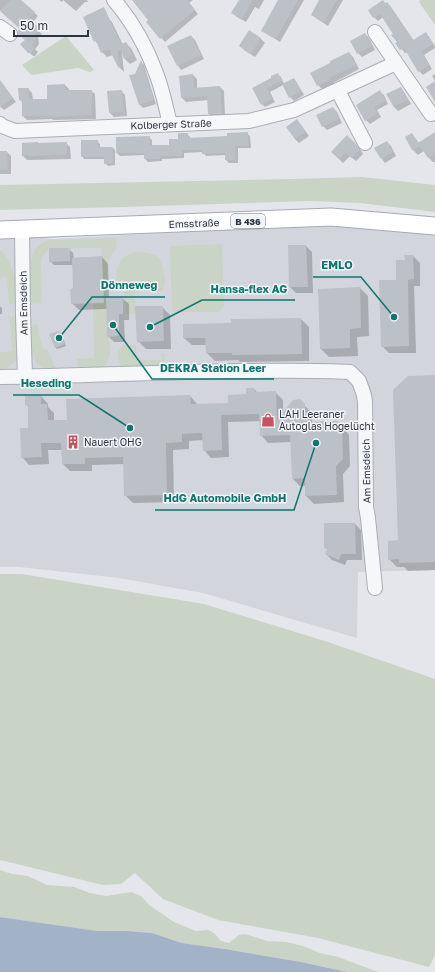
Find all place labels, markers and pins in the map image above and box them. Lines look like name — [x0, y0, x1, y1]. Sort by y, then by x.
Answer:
callout: EMLO — [313, 254, 361, 277]
callout: Dönneweg — [92, 274, 165, 297]
callout: Hansa-flex AG — [202, 277, 295, 300]
callout: DEKRA Station Leer — [152, 356, 274, 379]
callout: Heseding — [13, 372, 79, 395]
place label: LAH Leeraner Autoglas Hogelücht — [279, 408, 375, 432]
shop icon: LAH Leeraner Autoglas Hogelücht — [260, 412, 276, 428]
building icon: Nauert OHG — [65, 434, 81, 450]
place label: Nauert OHG — [84, 436, 142, 448]
callout: HdG Automobile GmbH — [155, 487, 294, 510]

